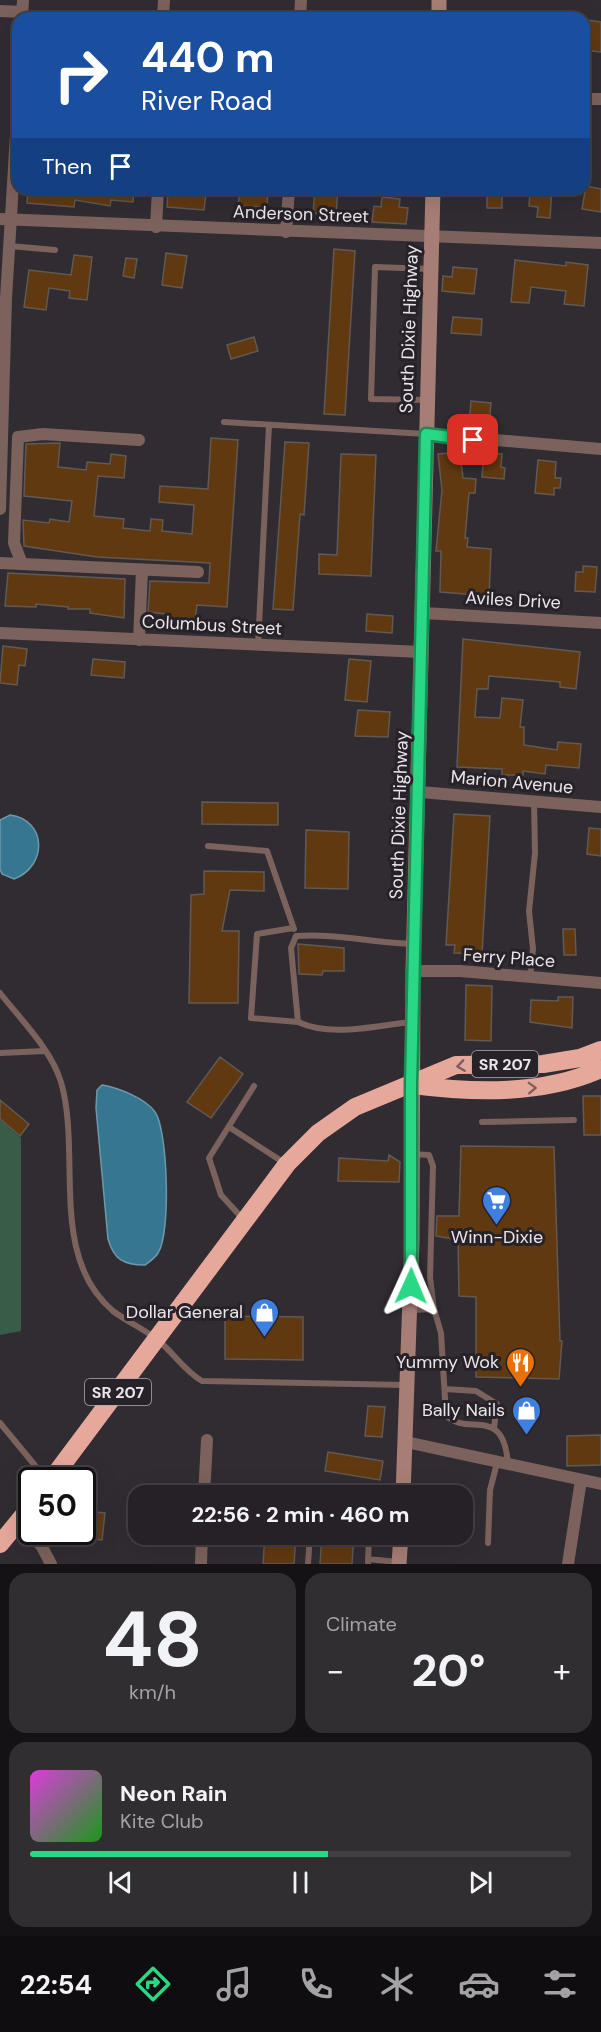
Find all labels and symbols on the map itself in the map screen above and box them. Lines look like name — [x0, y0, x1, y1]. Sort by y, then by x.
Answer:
street label: Anderson Street — [232, 200, 370, 228]
street label: South Dixie Highway — [394, 244, 424, 414]
pin — [447, 414, 498, 465]
street label: Aviles Drive — [465, 586, 561, 614]
street label: Columbus Street — [141, 609, 283, 641]
street label: South Dixie Highway — [384, 730, 414, 900]
street label: Marion Avenue — [450, 765, 574, 799]
street label: Ferry Place — [462, 943, 556, 973]
road number: SR 207 — [472, 1051, 538, 1077]
one-way arrow — [456, 1059, 465, 1071]
one-way arrow — [528, 1082, 537, 1095]
supermarket icon: Winn-Dixie — [481, 1184, 513, 1226]
place label: Winn-Dixie — [451, 1225, 543, 1249]
position arrow — [379, 1254, 443, 1318]
shop icon: Dollar General — [248, 1296, 280, 1338]
place label: Dollar General — [126, 1300, 243, 1324]
restaurant icon: Yummy Wok — [504, 1346, 536, 1388]
place label: Yummy Wok — [396, 1350, 499, 1374]
road number: SR 207 — [85, 1379, 151, 1405]
shop icon: Bally Nails — [510, 1394, 542, 1436]
place label: Bally Nails — [422, 1398, 505, 1422]
speed limit sign: 50 — [18, 1467, 96, 1545]

